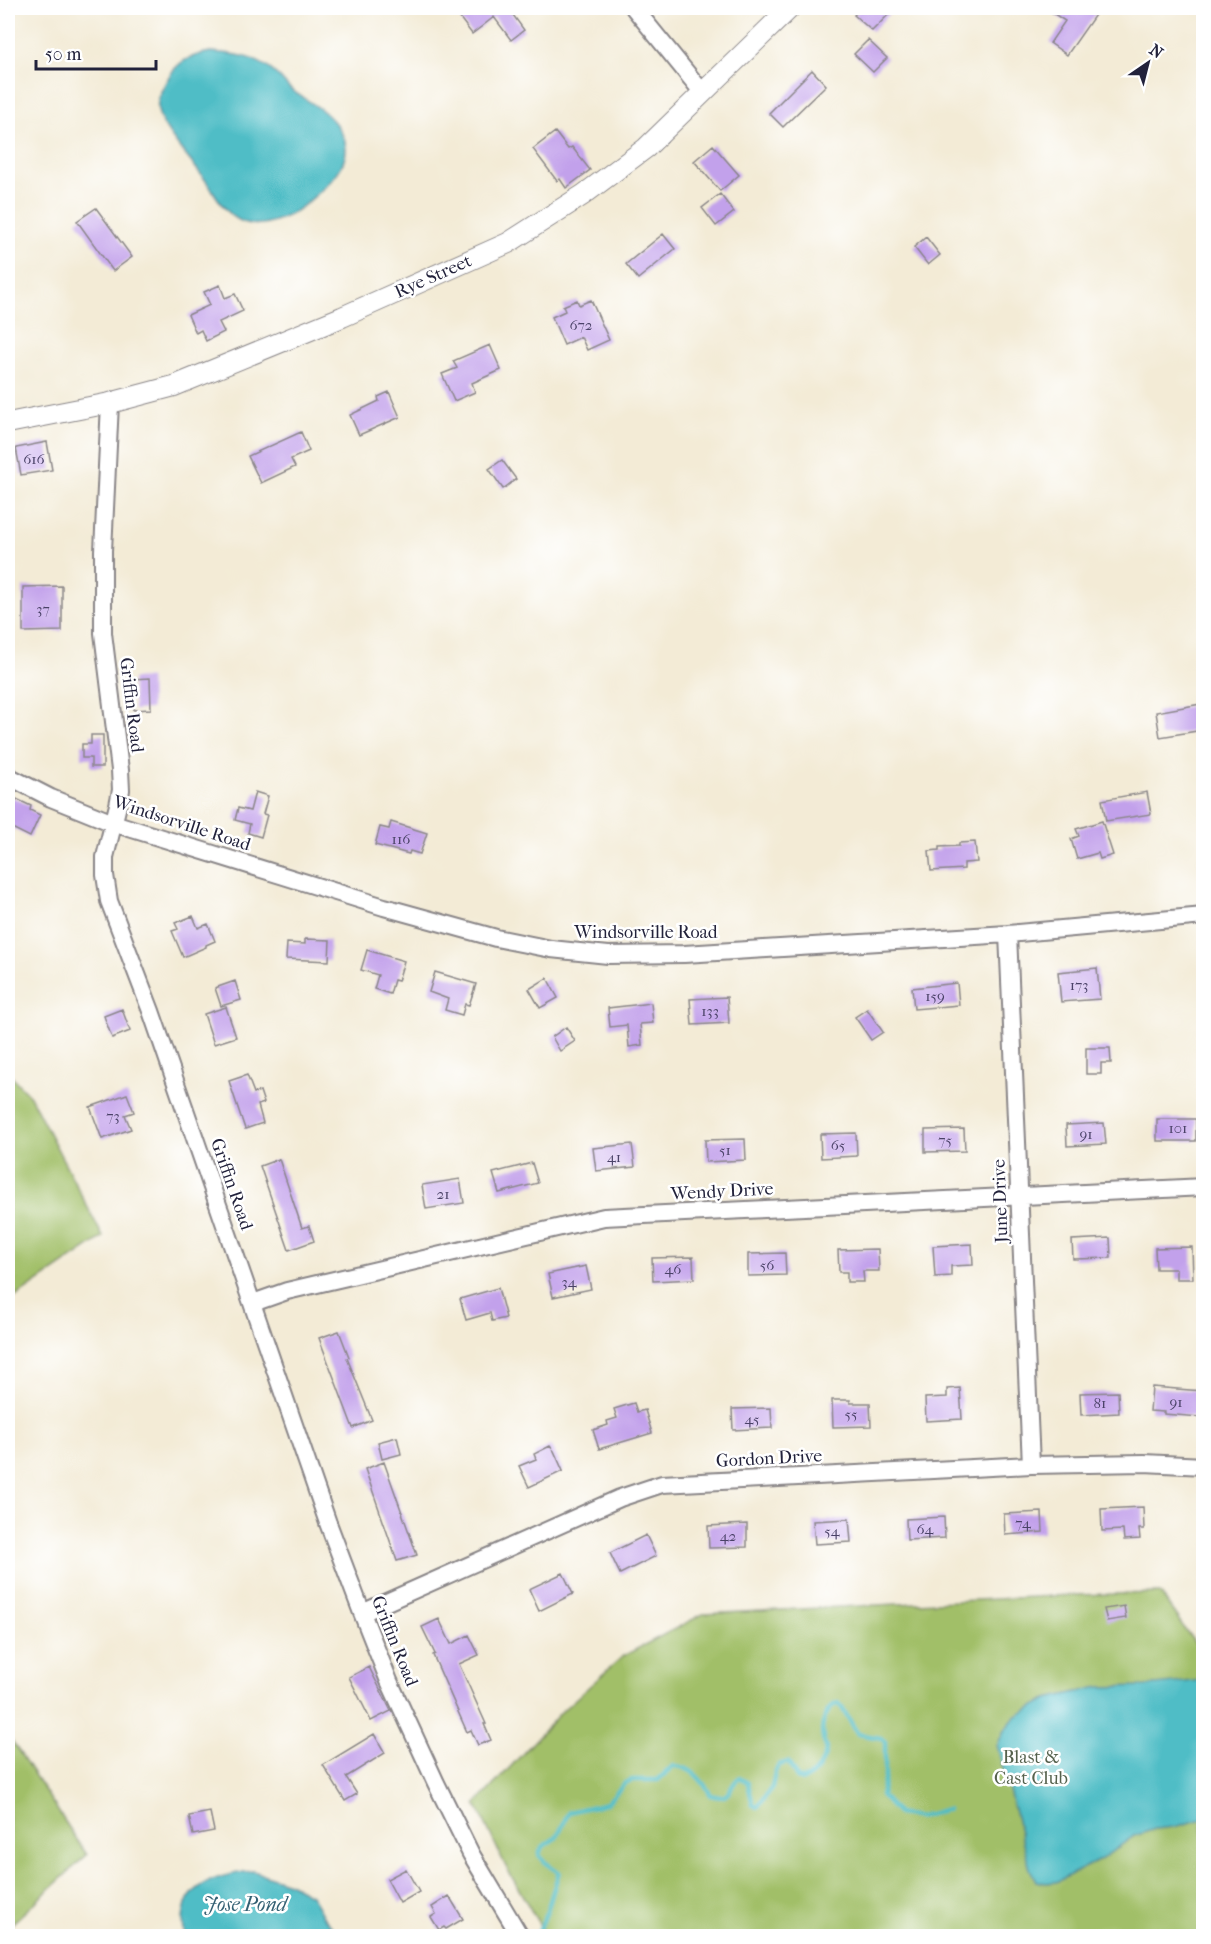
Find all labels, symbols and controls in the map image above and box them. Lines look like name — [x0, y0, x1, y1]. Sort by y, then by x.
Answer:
scale bar — [36, 33, 156, 71]
north arrow — [1118, 33, 1178, 93]
text: N — [1146, 40, 1167, 63]
text: 50 m — [45, 44, 82, 65]
street label: Rye Street — [392, 250, 475, 303]
house number: 672 — [570, 316, 593, 334]
house number: 616 — [23, 450, 46, 468]
house number: 37 — [36, 600, 50, 618]
street label: Griffin Road — [115, 656, 148, 754]
street label: Windsorville Road — [109, 791, 253, 856]
house number: 116 — [392, 830, 411, 848]
street label: Windsorville Road — [573, 922, 718, 943]
house number: 173 — [1070, 976, 1088, 994]
house number: 159 — [925, 987, 945, 1005]
house number: 133 — [701, 1002, 719, 1020]
house number: 73 — [106, 1107, 120, 1125]
house number: 101 — [1169, 1119, 1187, 1137]
house number: 91 — [1079, 1125, 1093, 1143]
house number: 75 — [938, 1131, 952, 1149]
street label: Griffin Road — [206, 1135, 257, 1233]
house number: 65 — [831, 1136, 845, 1154]
house number: 51 — [719, 1141, 731, 1159]
house number: 41 — [607, 1148, 621, 1166]
street label: June Drive — [989, 1159, 1013, 1245]
street label: Wendy Drive — [669, 1178, 774, 1205]
house number: 21 — [436, 1185, 450, 1203]
house number: 56 — [760, 1256, 775, 1274]
house number: 46 — [665, 1260, 682, 1278]
house number: 34 — [561, 1273, 578, 1291]
house number: 91 — [1169, 1393, 1183, 1411]
house number: 81 — [1094, 1394, 1106, 1412]
house number: 55 — [845, 1405, 857, 1423]
house number: 45 — [745, 1410, 759, 1428]
street label: Gordon Drive — [715, 1445, 823, 1472]
house number: 74 — [1015, 1514, 1032, 1532]
house number: 64 — [917, 1520, 935, 1538]
house number: 54 — [824, 1522, 841, 1540]
house number: 42 — [720, 1527, 737, 1545]
street label: Griffin Road — [367, 1593, 422, 1690]
park label: Blast & Cast Club — [994, 1747, 1068, 1789]
water label: Jose Pond — [203, 1893, 290, 1916]

